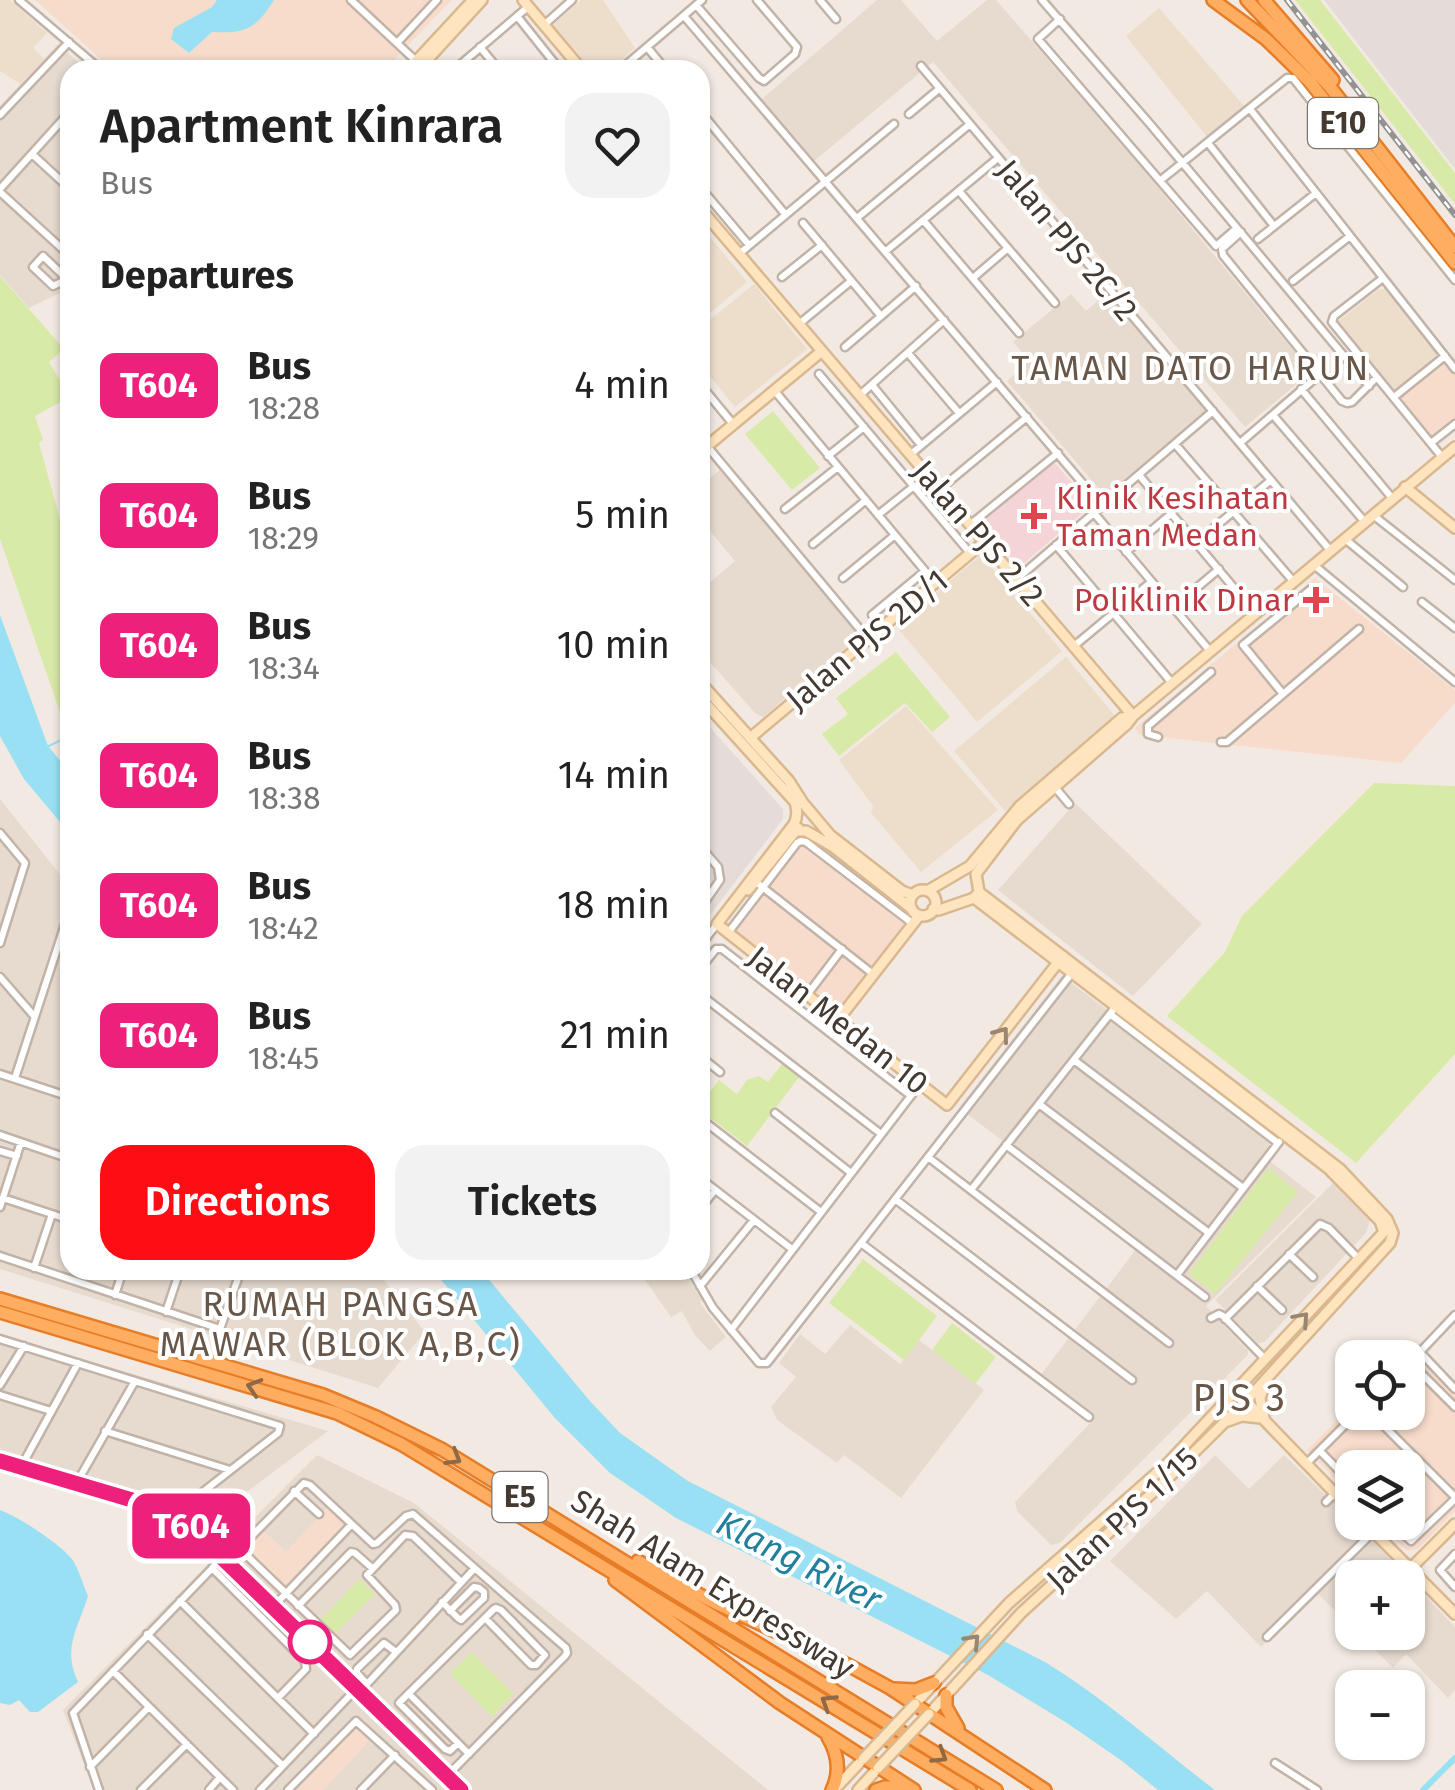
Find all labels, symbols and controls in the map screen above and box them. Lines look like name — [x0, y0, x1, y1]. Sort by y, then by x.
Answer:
button: heart — [565, 93, 670, 198]
text: Apartment Kinrara — [100, 97, 503, 155]
road number: E10 — [1308, 98, 1378, 148]
street label: Jalan PJS 2C/2 — [989, 152, 1145, 328]
text: Bus — [100, 164, 153, 202]
text: Departures — [100, 252, 294, 298]
text: Bus — [248, 343, 311, 389]
district label: TAMAN DATO HARUN — [1011, 347, 1371, 389]
text: 4 min — [574, 362, 670, 408]
text: T604 — [120, 364, 198, 406]
text: 18:28 — [248, 389, 320, 427]
street label: Jalan PJS 2/2 — [904, 452, 1052, 614]
text: Bus — [248, 473, 311, 519]
place label: Klinik Kesihatan Taman Medan — [1056, 479, 1289, 554]
text: 5 min — [575, 492, 670, 538]
text: T604 — [120, 494, 198, 536]
marker: Klinik Kesihatan Taman Medan — [1021, 503, 1047, 529]
text: 18:29 — [248, 519, 319, 557]
street label: Jalan PJS 2D/1 — [779, 561, 955, 719]
place label: Poliklinik Dinar — [1074, 581, 1295, 619]
marker: Poliklinik Dinar — [1303, 587, 1329, 613]
text: Bus — [248, 603, 311, 649]
text: 10 min — [557, 622, 670, 668]
text: T604 — [120, 624, 198, 666]
text: 18:34 — [248, 649, 320, 687]
text: Bus — [248, 733, 311, 779]
text: 14 min — [558, 752, 670, 798]
text: T604 — [120, 754, 198, 796]
text: 18:38 — [248, 779, 321, 817]
text: Bus — [248, 863, 311, 909]
text: 18 min — [557, 882, 670, 928]
text: T604 — [120, 884, 198, 926]
text: 18:42 — [248, 909, 319, 947]
street label: Jalan Medan 10 — [740, 938, 936, 1102]
text: Bus — [248, 993, 311, 1039]
text: 21 min — [560, 1012, 670, 1058]
text: T604 — [120, 1014, 198, 1056]
one-way arrow — [990, 1027, 1008, 1045]
text: 18:45 — [248, 1039, 319, 1077]
button: Directions — [100, 1145, 375, 1260]
button: Tickets — [395, 1145, 670, 1260]
district label: RUMAH PANGSA MAWAR (BLOK A,B,C) — [160, 1283, 522, 1365]
one-way arrow — [1290, 1312, 1308, 1331]
map controls — [1335, 1340, 1425, 1760]
button: locate — [1335, 1340, 1425, 1430]
district label: PJS 3 — [1193, 1375, 1287, 1421]
one-way arrow — [246, 1378, 263, 1399]
street label: Jalan PJS 1/15 — [1039, 1439, 1205, 1599]
one-way arrow — [443, 1445, 461, 1465]
button: layers — [1335, 1450, 1425, 1540]
road number: E5 — [492, 1472, 548, 1522]
street label: Shah Alam Expressway — [564, 1481, 862, 1687]
line badge: T604 — [121, 1494, 261, 1558]
water label: Klang River — [710, 1502, 890, 1621]
text: T604 — [152, 1505, 230, 1547]
button: + — [1335, 1560, 1425, 1650]
unlabelled marker — [289, 1621, 331, 1663]
one-way arrow — [961, 1634, 979, 1653]
button: − — [1335, 1670, 1425, 1760]
one-way arrow — [820, 1695, 838, 1714]
one-way arrow — [929, 1743, 947, 1762]

